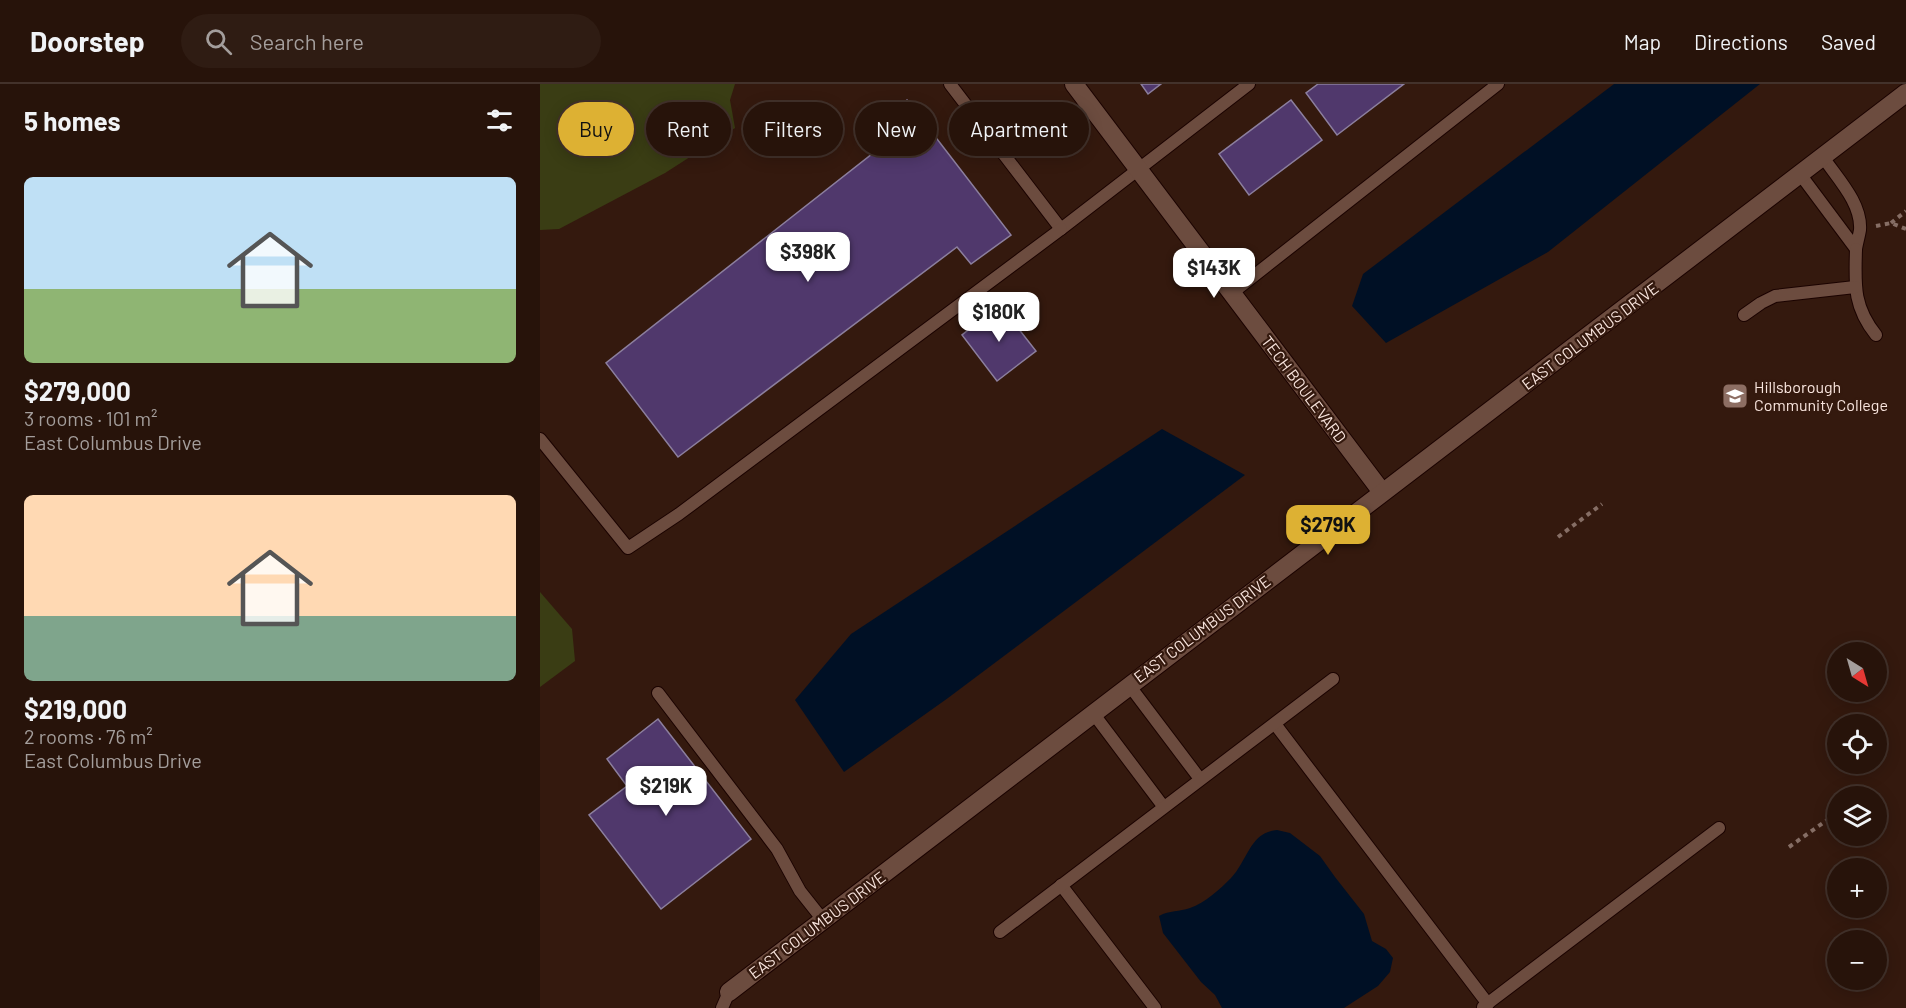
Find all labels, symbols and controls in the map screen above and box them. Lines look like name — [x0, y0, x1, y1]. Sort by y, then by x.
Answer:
search box — [181, 14, 601, 68]
text: Doorstep — [30, 24, 145, 58]
icon: search — [202, 25, 235, 58]
text: Search here — [250, 28, 364, 54]
text: Map — [1624, 29, 1661, 54]
text: Directions — [1694, 29, 1788, 54]
text: Saved — [1821, 29, 1876, 54]
chip: Buy — [558, 102, 634, 156]
chip: Rent — [646, 102, 731, 156]
chip: Filters — [743, 102, 843, 156]
chip: New — [855, 102, 937, 156]
chip: Apartment — [949, 102, 1089, 156]
icon: filters — [483, 104, 516, 137]
text: 5 homes — [24, 105, 121, 136]
icon: home — [216, 216, 324, 324]
pin: $398K — [766, 232, 850, 283]
text: $398K — [780, 239, 836, 263]
pin: $143K — [1172, 248, 1256, 299]
text: $143K — [1187, 255, 1241, 279]
street label: EAST COLUMBUS DRIVE — [1518, 278, 1662, 393]
pin: $180K — [957, 292, 1041, 343]
text: $180K — [972, 299, 1026, 323]
street label: TECH BOULEVARD — [1258, 332, 1351, 446]
text: $279,000 — [24, 375, 131, 406]
place label: Hillsborough Community College — [1754, 377, 1888, 414]
school or university icon: Hillsborough Community College — [1720, 381, 1750, 411]
text: 3 rooms · 101 m² — [24, 406, 157, 430]
text: East Columbus Drive — [24, 430, 202, 454]
pin: $279K — [1286, 505, 1370, 556]
text: $279K — [1300, 512, 1356, 536]
icon: home — [216, 534, 324, 642]
street label: EAST COLUMBUS DRIVE — [1130, 571, 1274, 686]
north arrow — [1827, 642, 1887, 702]
map controls — [1827, 642, 1887, 990]
text: $219,000 — [24, 693, 127, 724]
button: locate — [1827, 714, 1887, 774]
text: 2 rooms · 76 m² — [24, 724, 153, 748]
text: East Columbus Drive — [24, 748, 202, 772]
pin: $219K — [624, 766, 708, 817]
text: $219K — [640, 773, 692, 797]
button: layers — [1827, 786, 1887, 846]
button: + — [1827, 858, 1887, 918]
street label: EAST COLUMBUS DRIVE — [745, 867, 889, 982]
button: − — [1827, 930, 1887, 990]

